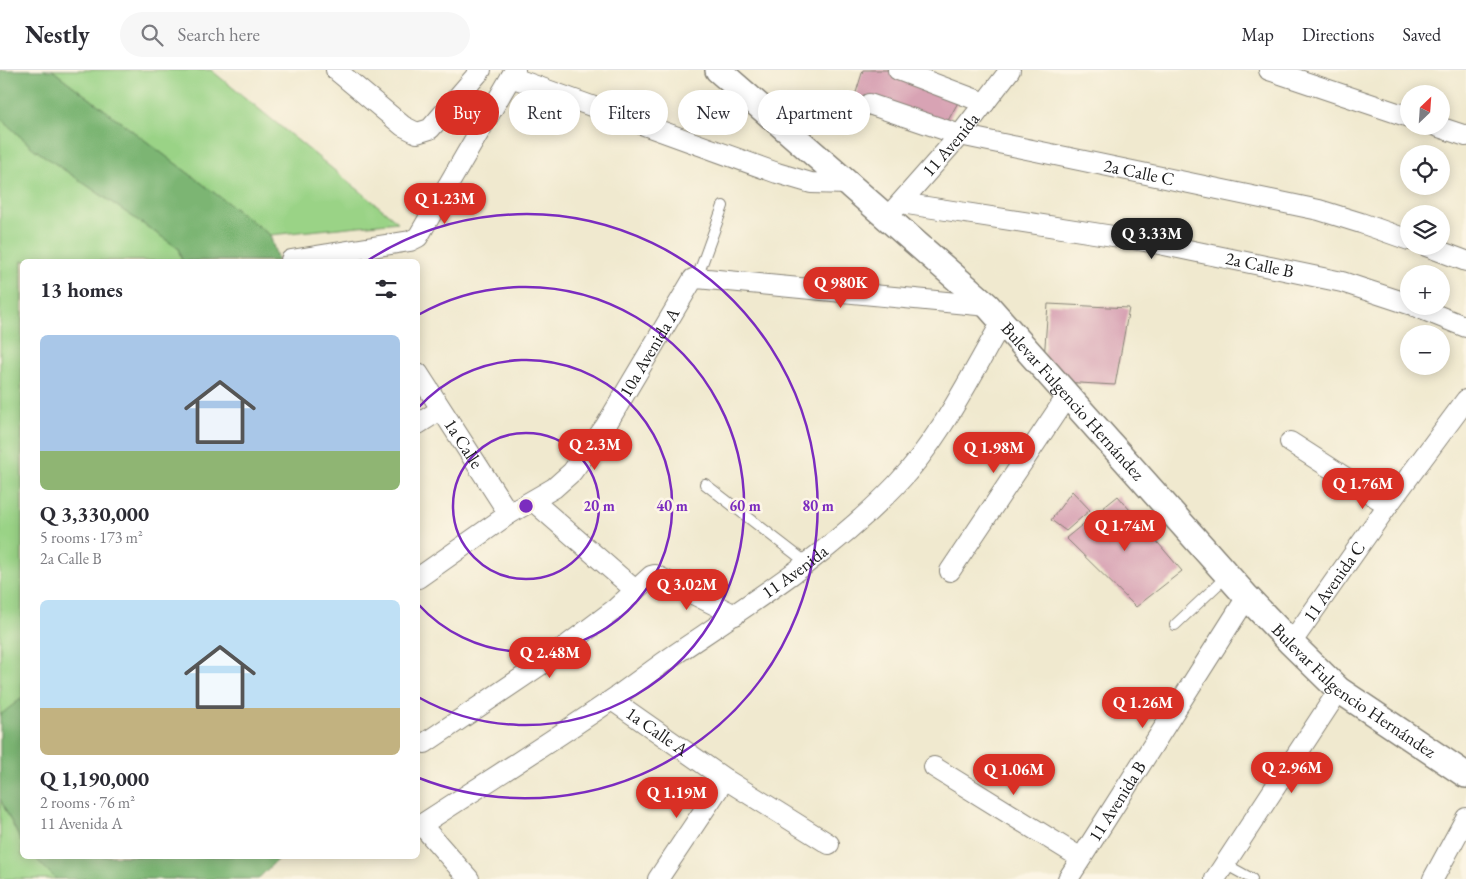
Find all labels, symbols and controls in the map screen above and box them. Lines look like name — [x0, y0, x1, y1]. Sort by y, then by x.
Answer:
search box — [120, 12, 470, 57]
text: Nestly — [25, 19, 90, 50]
icon: search — [138, 21, 166, 49]
text: Search here — [178, 22, 260, 47]
text: Map — [1242, 23, 1274, 46]
text: Directions — [1302, 23, 1374, 46]
text: Saved — [1402, 23, 1441, 46]
north arrow — [1400, 85, 1450, 135]
map controls — [1400, 85, 1450, 375]
chip: Buy — [435, 90, 499, 135]
chip: Rent — [509, 90, 580, 135]
chip: Filters — [590, 90, 668, 135]
chip: New — [678, 90, 748, 135]
chip: Apartment — [758, 90, 870, 135]
street label: 11 Avenida — [917, 107, 985, 181]
button: locate — [1400, 145, 1450, 195]
street label: 2a Calle C — [1102, 153, 1176, 190]
pin: Q 1.23M — [399, 182, 491, 225]
text: Q 1.23M — [415, 188, 475, 209]
button: layers — [1400, 205, 1450, 255]
pin: Q 3.33M — [1106, 218, 1198, 260]
text: Q 3.33M — [1122, 223, 1182, 244]
street label: 2a Calle B — [1223, 246, 1296, 283]
button: + — [1400, 265, 1450, 315]
pin: Q 980K — [800, 266, 882, 309]
text: Q 980K — [814, 272, 868, 293]
icon: filters — [372, 275, 400, 303]
text: 13 homes — [40, 276, 123, 303]
street label: 10a Avenida A — [614, 303, 685, 401]
street label: Bulevar Fulgencio Hernández — [997, 317, 1150, 485]
button: − — [1400, 325, 1450, 375]
icon: home — [175, 367, 265, 457]
street label: 1a Calle — [439, 414, 489, 473]
pin: Q 2.3M — [554, 428, 636, 471]
pin: Q 1.98M — [948, 432, 1040, 474]
text: Q 2.3M — [569, 434, 621, 455]
text: Q 1.98M — [964, 437, 1024, 458]
pin: Q 1.76M — [1317, 468, 1409, 510]
text: Q 1.76M — [1333, 473, 1393, 494]
text: 20 m — [583, 496, 615, 515]
text: 40 m — [656, 496, 688, 515]
text: 60 m — [729, 496, 761, 515]
text: 80 m — [802, 496, 834, 515]
centre of rings — [517, 497, 535, 515]
text: Q 3,330,000 — [40, 500, 149, 527]
pin: Q 1.74M — [1079, 510, 1171, 552]
text: Q 1.74M — [1095, 515, 1155, 536]
text: 5 rooms · 173 m² — [40, 527, 143, 548]
street label: 11 Avenida C — [1298, 537, 1370, 626]
street label: 11 Avenida — [757, 539, 833, 603]
text: 2a Calle B — [40, 548, 102, 569]
pin: Q 3.02M — [641, 568, 733, 611]
text: Q 3.02M — [657, 574, 717, 595]
street label: Bulevar Fulgencio Hernández — [1267, 618, 1441, 763]
icon: home — [175, 632, 265, 722]
pin: Q 2.48M — [504, 636, 596, 679]
text: Q 2.48M — [520, 642, 580, 663]
pin: Q 1.26M — [1097, 686, 1189, 729]
text: Q 1.26M — [1113, 692, 1173, 713]
street label: 1a Calle A — [622, 701, 694, 761]
pin: Q 2.96M — [1246, 752, 1338, 794]
pin: Q 1.06M — [968, 754, 1060, 796]
street label: 11 Avenida B — [1083, 756, 1151, 846]
text: Q 2.96M — [1262, 757, 1322, 778]
text: Q 1.06M — [984, 759, 1044, 780]
text: Q 1,190,000 — [40, 765, 149, 792]
pin: Q 1.19M — [631, 776, 723, 819]
text: Q 1.19M — [647, 782, 707, 803]
text: 2 rooms · 76 m² — [40, 792, 135, 813]
text: 11 Avenida A — [40, 813, 122, 834]

